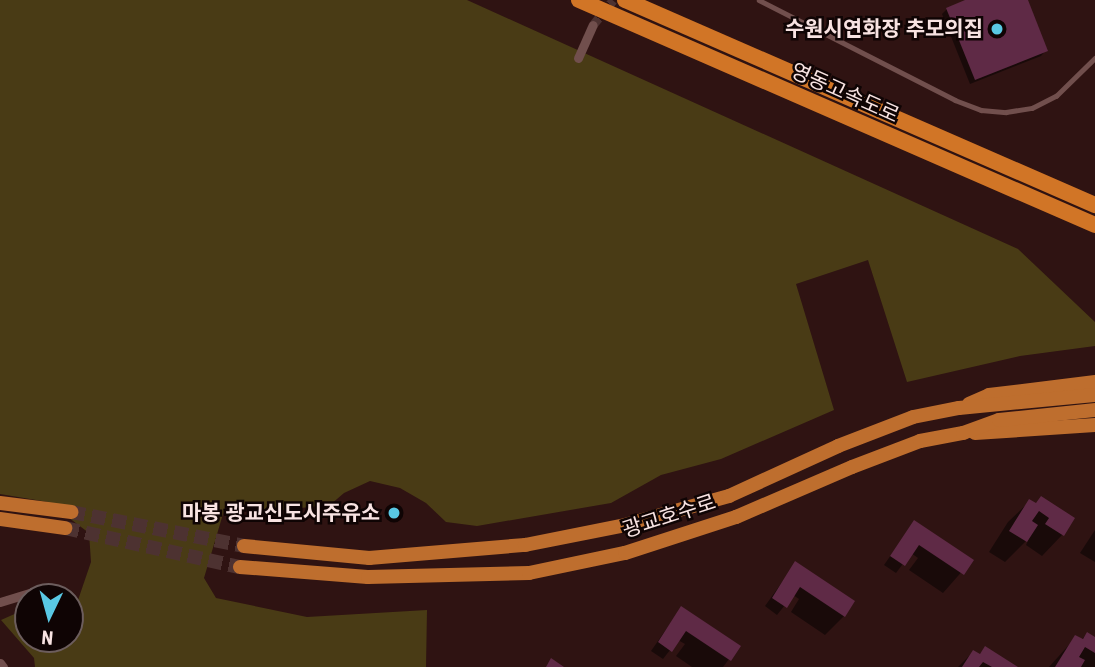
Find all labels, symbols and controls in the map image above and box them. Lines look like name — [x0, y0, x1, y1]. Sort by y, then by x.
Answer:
place label: 수원시연화장 추모의집 — [785, 16, 983, 42]
marker: 수원시연화장 추모의집 — [989, 21, 1005, 37]
street label: 영동고속도로 — [787, 58, 903, 128]
street label: 광교호수로 — [619, 489, 719, 543]
place label: 마봉 광교신도시주유소 — [182, 500, 380, 526]
marker: 마봉 광교신도시주유소 — [386, 505, 402, 521]
north arrow — [14, 583, 84, 653]
text: N — [41, 625, 54, 649]

